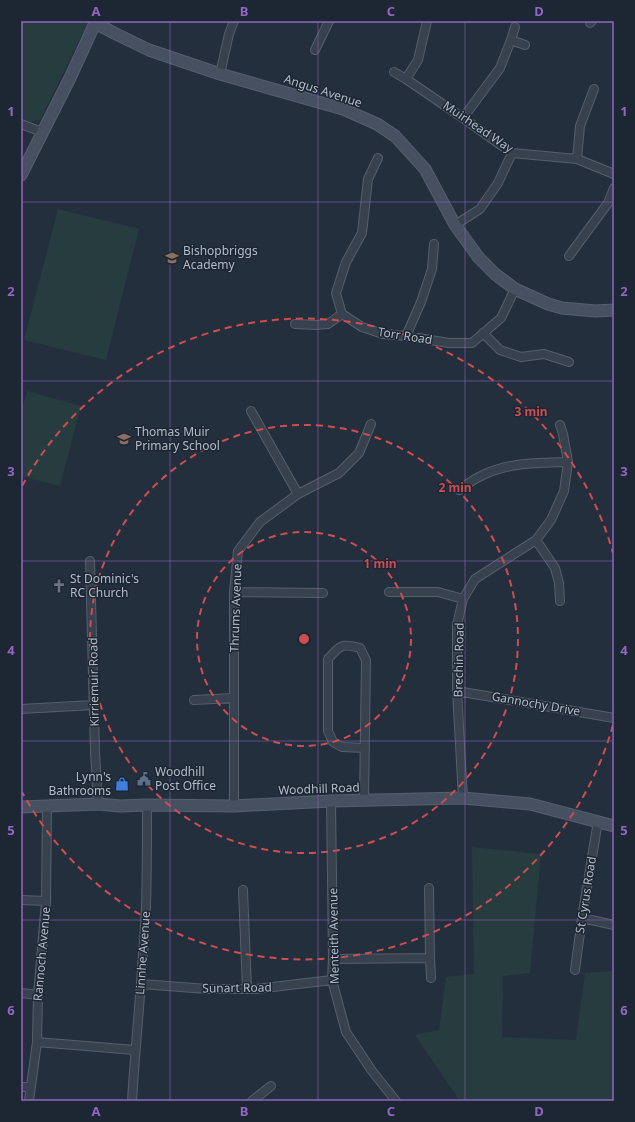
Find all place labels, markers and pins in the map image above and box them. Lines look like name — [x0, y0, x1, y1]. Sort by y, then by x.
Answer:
place label: Bishopbriggs Academy — [183, 242, 258, 273]
school or university icon: Bishopbriggs Academy — [164, 250, 180, 266]
place label: Thomas Muir Primary School — [135, 423, 220, 454]
school or university icon: Thomas Muir Primary School — [116, 431, 132, 447]
place label: St Dominic's RC Church — [70, 570, 139, 601]
church icon: St Dominic's RC Church — [51, 578, 67, 594]
centre of rings — [297, 632, 311, 646]
place label: Woodhill Post Office — [155, 763, 216, 794]
place label: Lynn's Bathrooms — [49, 768, 111, 799]
public building icon: Woodhill Post Office — [136, 771, 152, 787]
shop icon: Lynn's Bathrooms — [114, 776, 130, 792]

